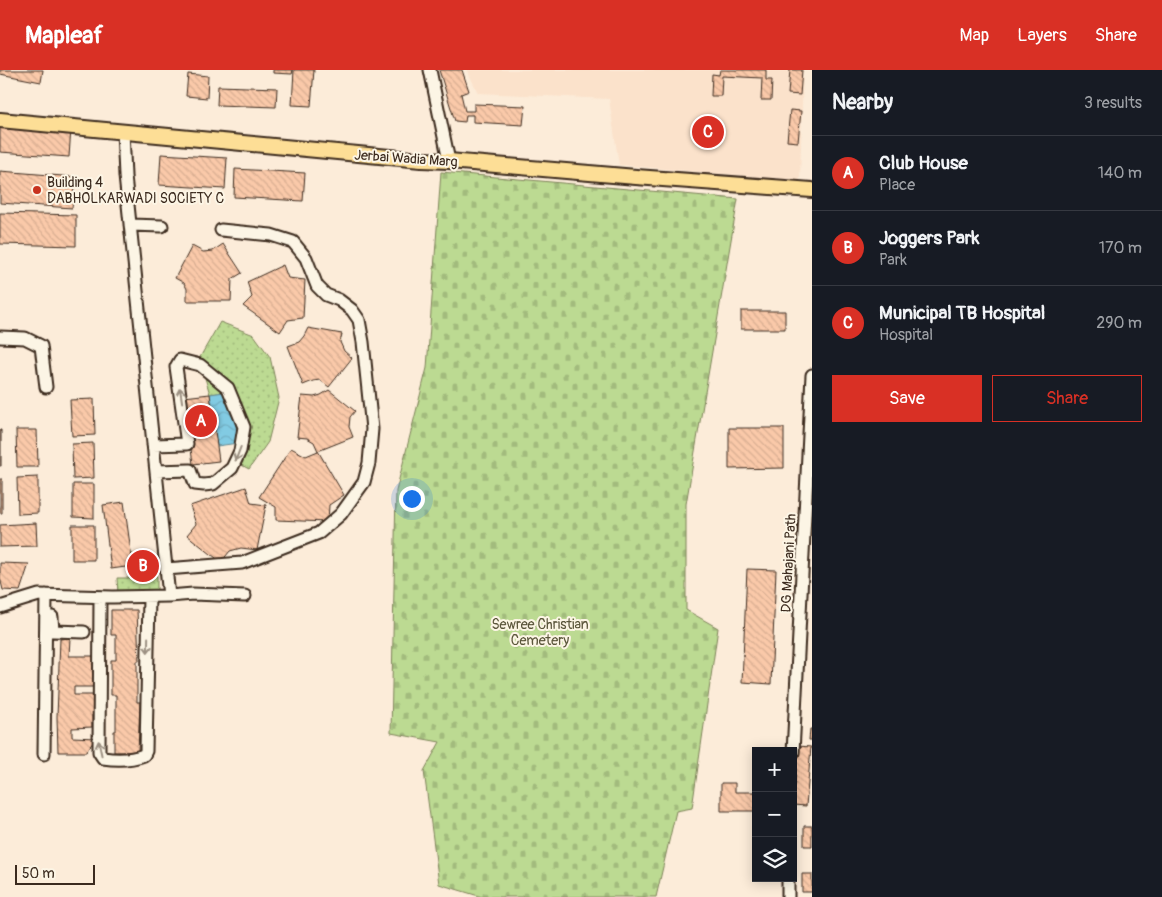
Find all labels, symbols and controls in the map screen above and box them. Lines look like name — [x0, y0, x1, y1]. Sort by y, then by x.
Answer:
text: Mapleaf — [25, 21, 103, 50]
text: Map — [960, 24, 989, 47]
text: Layers — [1017, 24, 1067, 47]
text: Share — [1095, 24, 1137, 47]
text: Nearby — [832, 89, 893, 116]
text: 3 results — [1084, 93, 1142, 113]
pin: C — [692, 113, 724, 151]
street label: Jerbai Wadia Marg — [354, 146, 458, 171]
text: Club House — [879, 151, 968, 175]
text: A — [843, 163, 853, 183]
text: 140 m — [1098, 163, 1142, 183]
place label: Building 4 DABHOLKARWADI SOCIETY C — [47, 174, 225, 207]
text: Place — [879, 175, 915, 195]
marker: Building 4 DABHOLKARWADI SOCIETY C — [31, 184, 43, 196]
text: Joggers Park — [879, 226, 979, 250]
text: B — [843, 238, 853, 258]
text: 170 m — [1099, 238, 1142, 258]
text: Park — [879, 250, 907, 270]
text: Municipal TB Hospital — [879, 301, 1045, 325]
text: C — [843, 313, 853, 333]
text: 290 m — [1096, 313, 1142, 333]
text: Hospital — [879, 325, 933, 345]
button: Save — [832, 375, 982, 422]
button: Share — [992, 375, 1142, 422]
one-way arrow — [176, 387, 186, 403]
pin: A — [185, 402, 217, 440]
one-way arrow — [233, 446, 242, 461]
your location — [399, 486, 425, 512]
street label: DG Mahajani Path — [777, 513, 800, 613]
pin: B — [127, 547, 159, 585]
park label: Sewree Christian Cemetery — [491, 616, 589, 649]
one-way arrow — [144, 637, 153, 653]
one-way arrow — [95, 741, 105, 757]
map controls — [752, 747, 797, 882]
button: + — [752, 747, 797, 792]
button: − — [752, 792, 797, 837]
button: layers — [752, 837, 797, 882]
scale bar — [15, 862, 95, 885]
text: 50 m — [22, 865, 55, 882]

